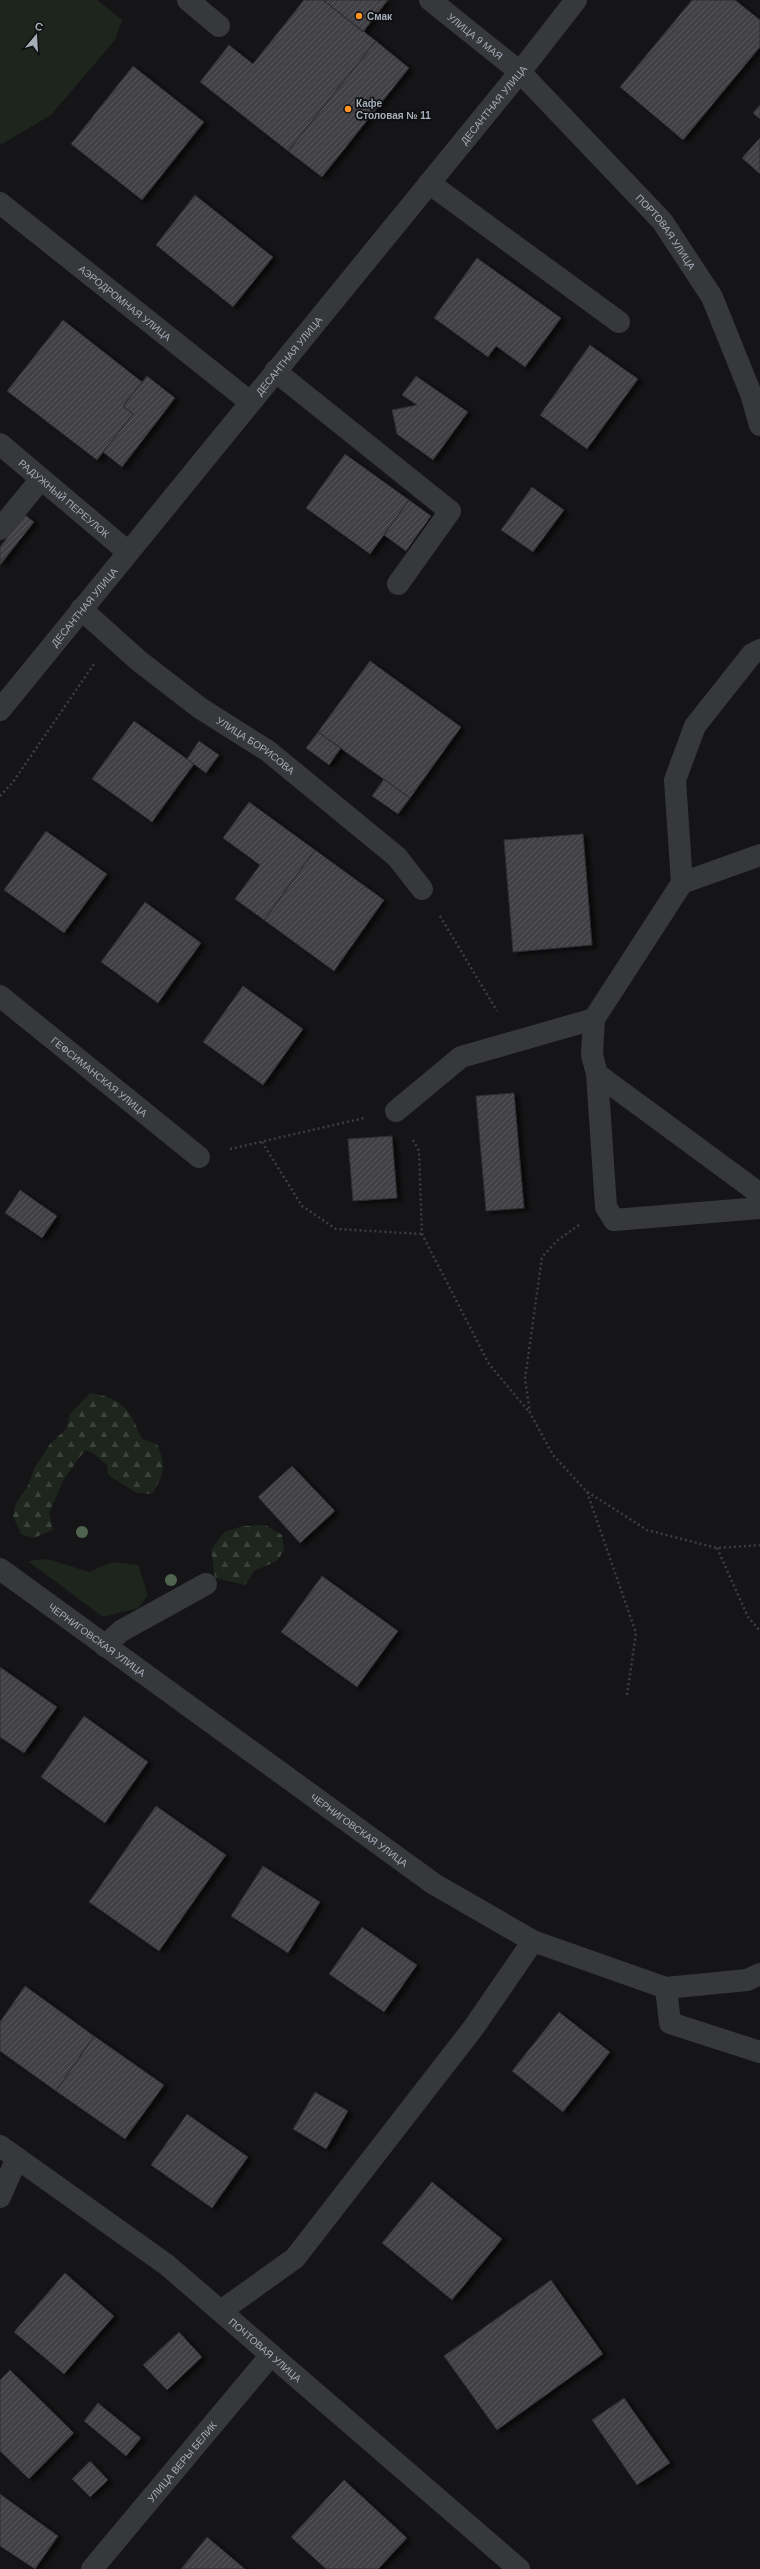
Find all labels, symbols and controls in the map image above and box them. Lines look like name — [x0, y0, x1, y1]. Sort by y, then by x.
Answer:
marker: Смак — [354, 11, 364, 21]
place label: Смак — [367, 11, 393, 22]
street label: УЛИЦА 9 МАЯ — [445, 11, 505, 62]
north arrow — [16, 16, 56, 56]
text: С — [33, 20, 45, 33]
street label: ДЕСАНТНАЯ УЛИЦА — [459, 63, 529, 146]
place label: Кафе Столовая № 11 — [356, 98, 431, 121]
marker: Кафе Столовая № 11 — [343, 104, 353, 114]
street label: ПОРТОВАЯ УЛИЦА — [634, 192, 698, 272]
street label: АЭРОДРОМНАЯ УЛИЦА — [77, 263, 173, 343]
street label: ДЕСАНТНАЯ УЛИЦА — [254, 314, 325, 398]
street label: РАДУЖНЫЙ ПЕРЕУЛОК — [16, 457, 111, 540]
street label: ДЕСАНТНАЯ УЛИЦА — [49, 565, 120, 649]
street label: УЛИЦА БОРИСОВА — [214, 715, 297, 777]
street label: ГЕФСИМАНСКАЯ УЛИЦА — [49, 1035, 150, 1119]
street label: ЧЕРНИГОВСКАЯ УЛИЦА — [46, 1601, 148, 1679]
street label: ЧЕРНИГОВСКАЯ УЛИЦА — [308, 1791, 410, 1869]
street label: ПОЧТОВАЯ УЛИЦА — [227, 2316, 304, 2385]
street label: УЛИЦА ВЕРЫ БЕЛИК — [146, 2419, 219, 2504]

